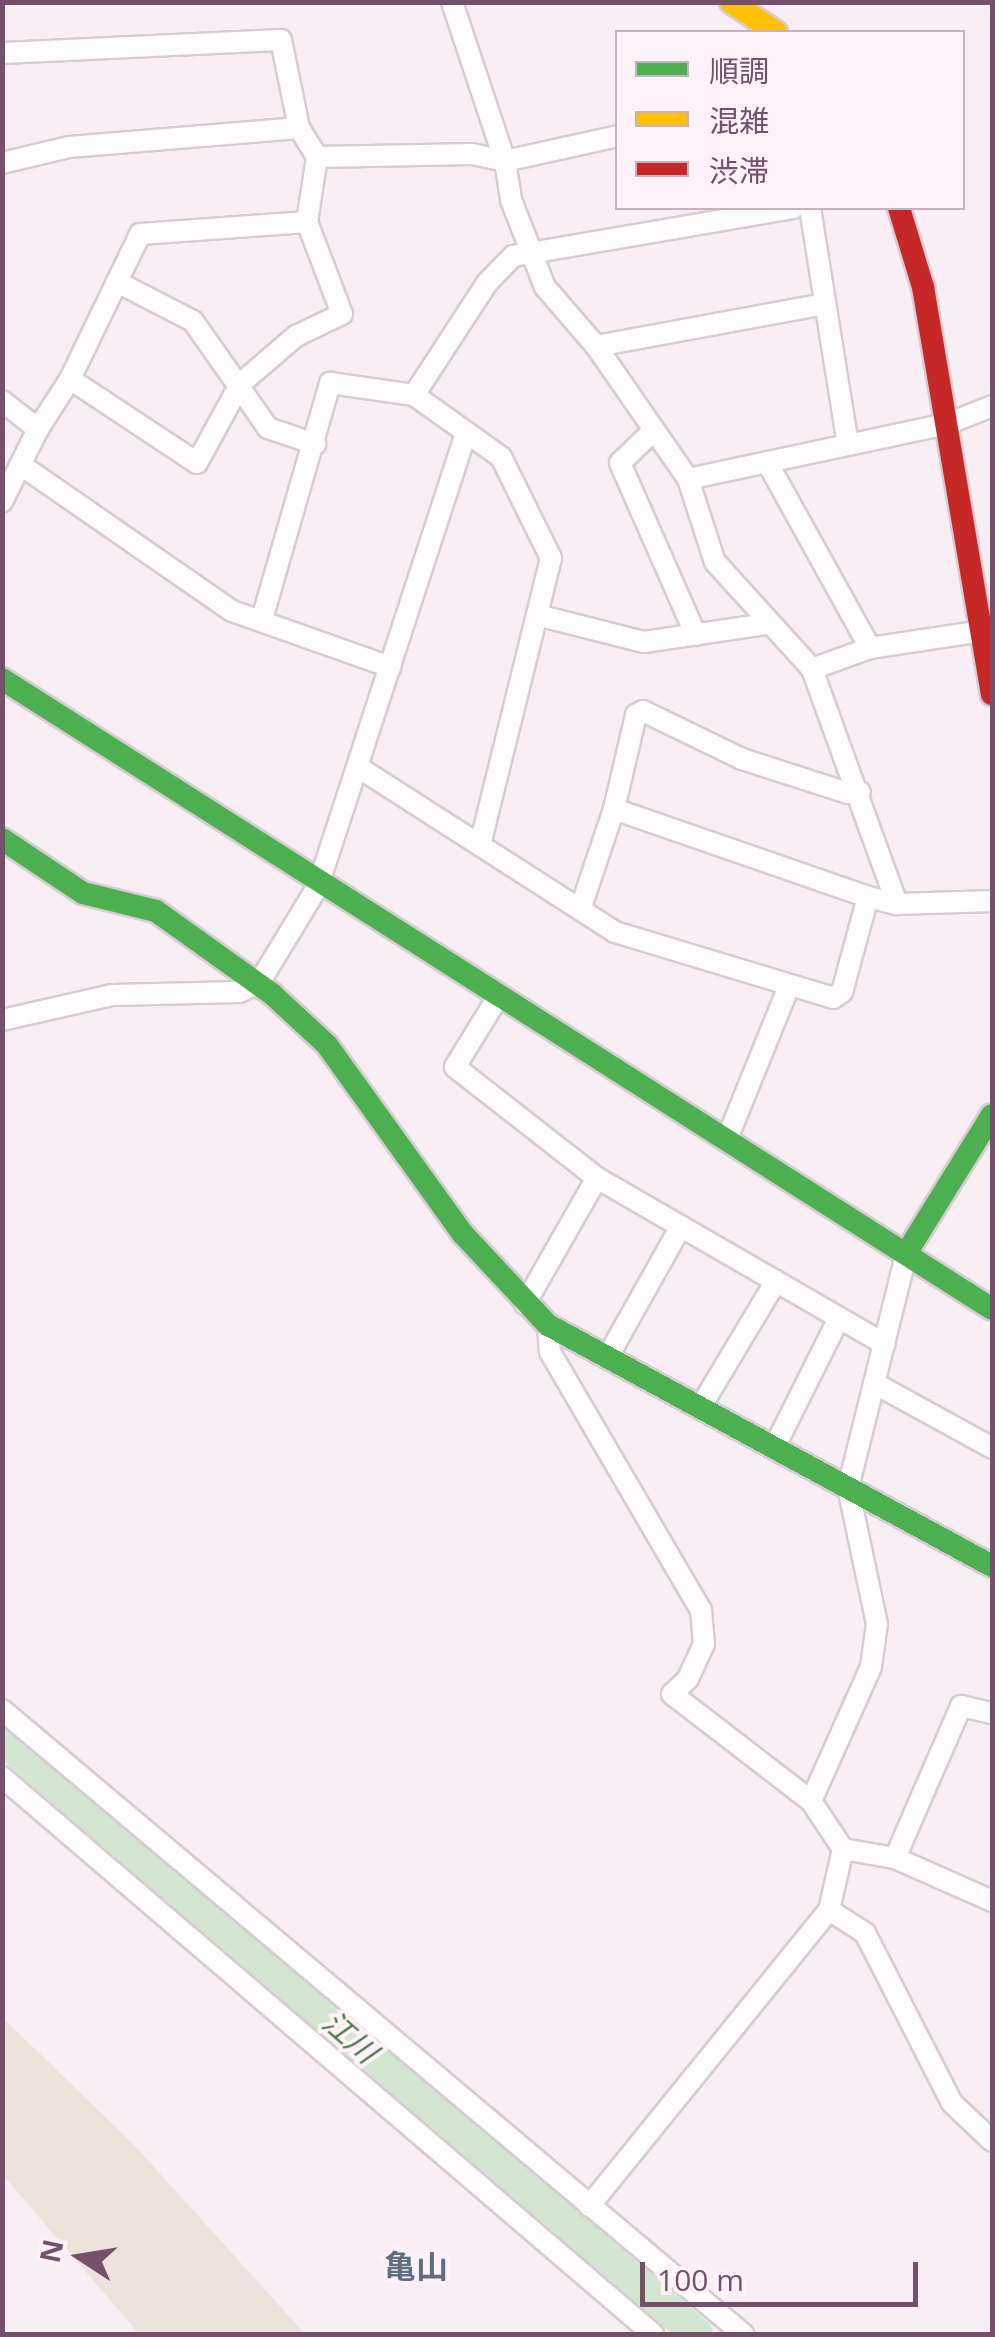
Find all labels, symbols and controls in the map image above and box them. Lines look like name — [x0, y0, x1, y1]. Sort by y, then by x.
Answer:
legend — [615, 30, 965, 210]
text: 順調 — [709, 50, 769, 91]
text: 混雑 — [709, 100, 769, 141]
text: 渋滞 — [709, 150, 769, 191]
water label: 江川 — [316, 2004, 384, 2070]
north arrow — [30, 2207, 130, 2307]
text: N — [30, 2236, 72, 2266]
scale bar — [645, 2242, 922, 2304]
district label: 亀山 — [384, 2247, 448, 2285]
text: 100 m — [657, 2259, 744, 2300]

